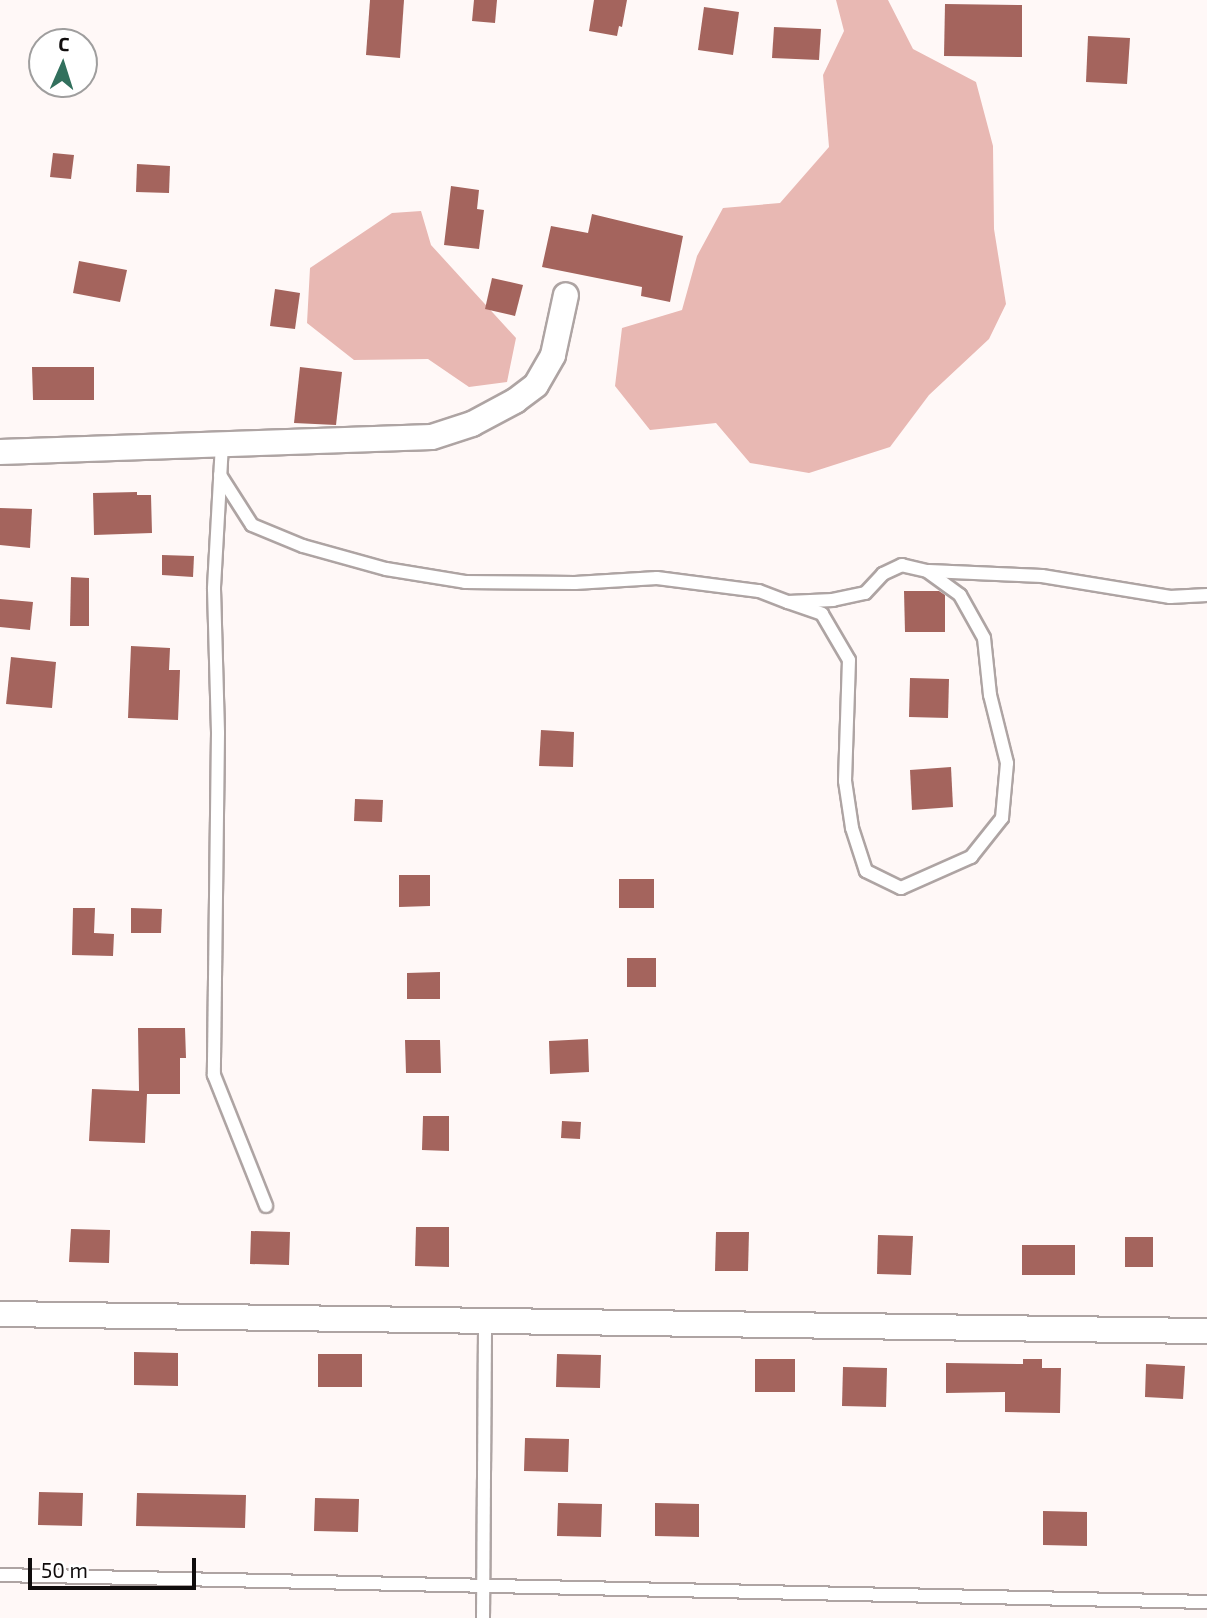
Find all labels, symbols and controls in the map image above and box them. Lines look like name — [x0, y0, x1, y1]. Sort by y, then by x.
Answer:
north arrow — [28, 28, 98, 98]
text: С — [58, 32, 70, 55]
scale bar — [32, 1544, 200, 1588]
text: 50 m — [41, 1557, 88, 1582]

